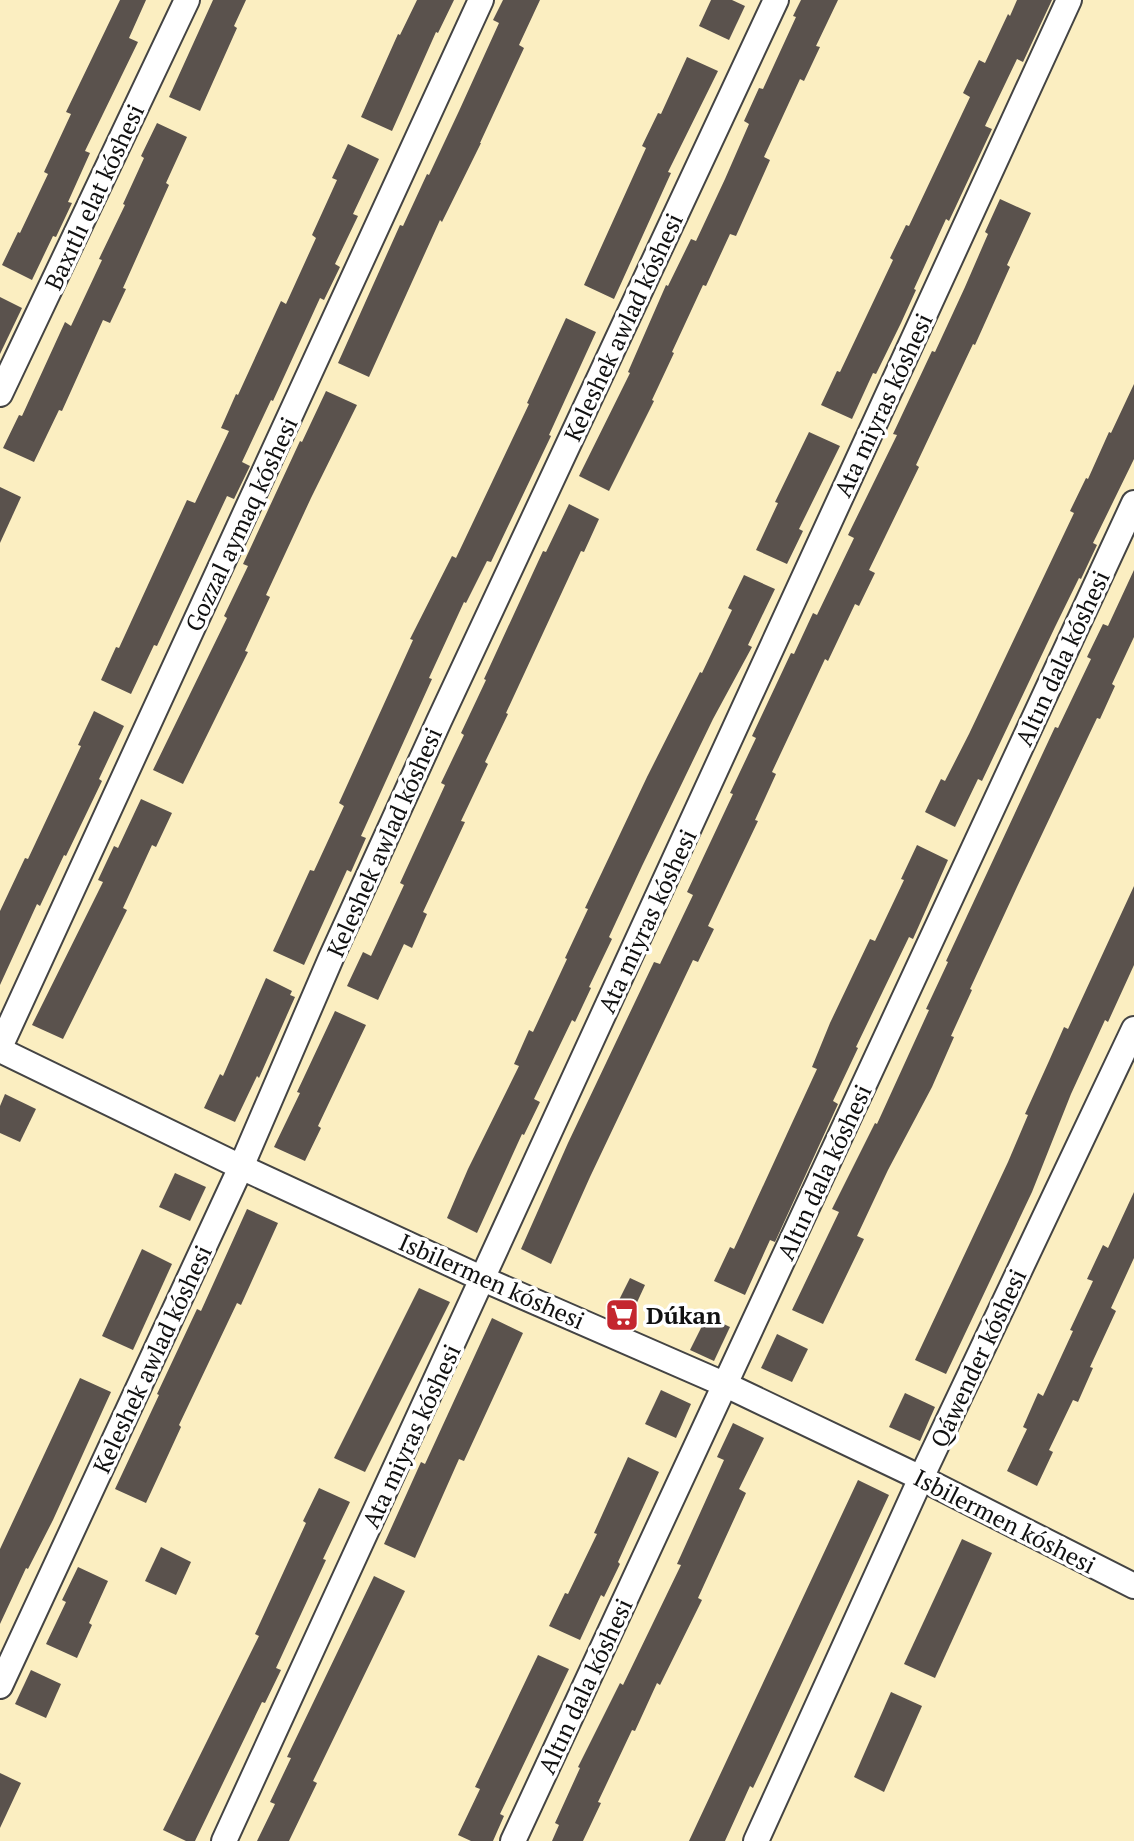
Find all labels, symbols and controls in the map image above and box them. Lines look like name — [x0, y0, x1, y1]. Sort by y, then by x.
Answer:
street label: Baxıtlı elat kóshesi — [37, 99, 151, 295]
street label: Keleshek awlad kóshesi — [556, 208, 690, 446]
street label: Ata miyras kóshesi — [826, 308, 940, 502]
street label: Gozzal aymaq kóshesi — [177, 412, 305, 636]
street label: Altın dala kóshesi — [1007, 565, 1117, 751]
street label: Keleshek awlad kóshesi — [319, 722, 449, 962]
street label: Ata miyras kóshesi — [590, 824, 704, 1018]
street label: Altın dala kóshesi — [769, 1079, 879, 1265]
street label: Isbilermen kóshesi — [394, 1226, 590, 1336]
street label: Keleshek awlad kóshesi — [85, 1240, 219, 1478]
street label: Qáwender kóshesi — [923, 1264, 1033, 1452]
supermarket icon: Dúkan — [603, 1296, 641, 1334]
place label: Dúkan — [646, 1299, 722, 1331]
street label: Ata miyras kóshesi — [354, 1339, 468, 1533]
street label: Isbilermen kóshesi — [909, 1461, 1101, 1581]
street label: Altın dala kóshesi — [530, 1593, 640, 1779]

